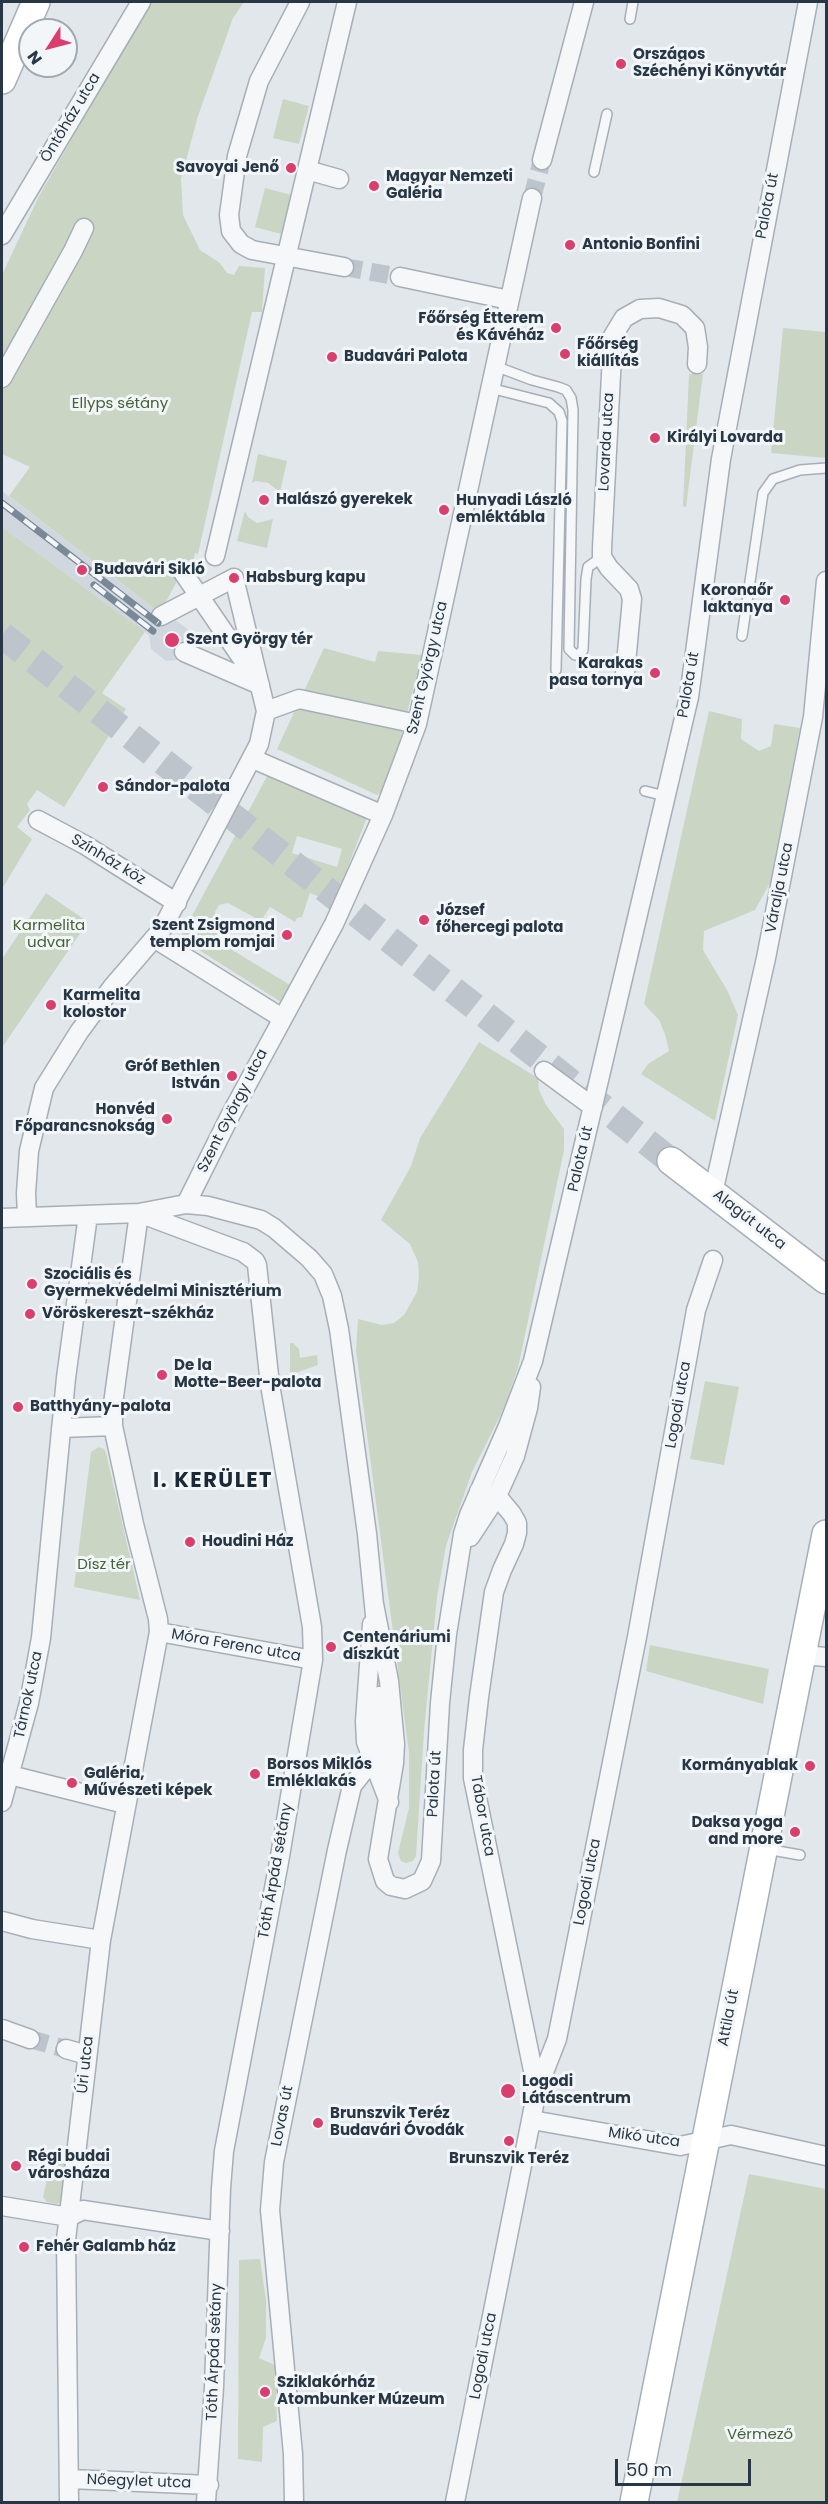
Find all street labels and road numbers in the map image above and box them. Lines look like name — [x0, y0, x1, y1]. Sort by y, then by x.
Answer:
street label: Öntőház utca — [37, 70, 105, 166]
street label: Palota út — [753, 172, 783, 240]
street label: Lovarda utca — [595, 392, 619, 492]
street label: Szent György utca — [404, 600, 452, 736]
street label: Palota út — [674, 651, 704, 719]
street label: Színház köz — [68, 831, 148, 889]
street label: Váralja utca — [762, 841, 798, 935]
street label: Szent György utca — [194, 1046, 272, 1176]
street label: Palota út — [565, 1124, 597, 1194]
street label: Alagút utca — [709, 1186, 789, 1254]
street label: Logodi utca — [662, 1360, 696, 1450]
street label: Móra Ferenc utca — [170, 1626, 302, 1666]
street label: Tárnok utca — [11, 1650, 47, 1740]
street label: Palota út — [424, 1750, 446, 1818]
street label: Tábor utca — [466, 1774, 498, 1858]
street label: Tóth Árpád sétány — [255, 1802, 297, 1940]
street label: Logodi utca — [571, 1837, 605, 1927]
street label: Attila út — [715, 1988, 743, 2048]
street label: Úri utca — [74, 2035, 98, 2095]
street label: Lovas út — [268, 2084, 298, 2148]
street label: Mikó utca — [607, 2124, 681, 2152]
street label: Tóth Árpád sétány — [204, 2283, 226, 2421]
street label: Logodi utca — [467, 2311, 501, 2401]
street label: Nőegylet utca — [86, 2471, 192, 2493]

